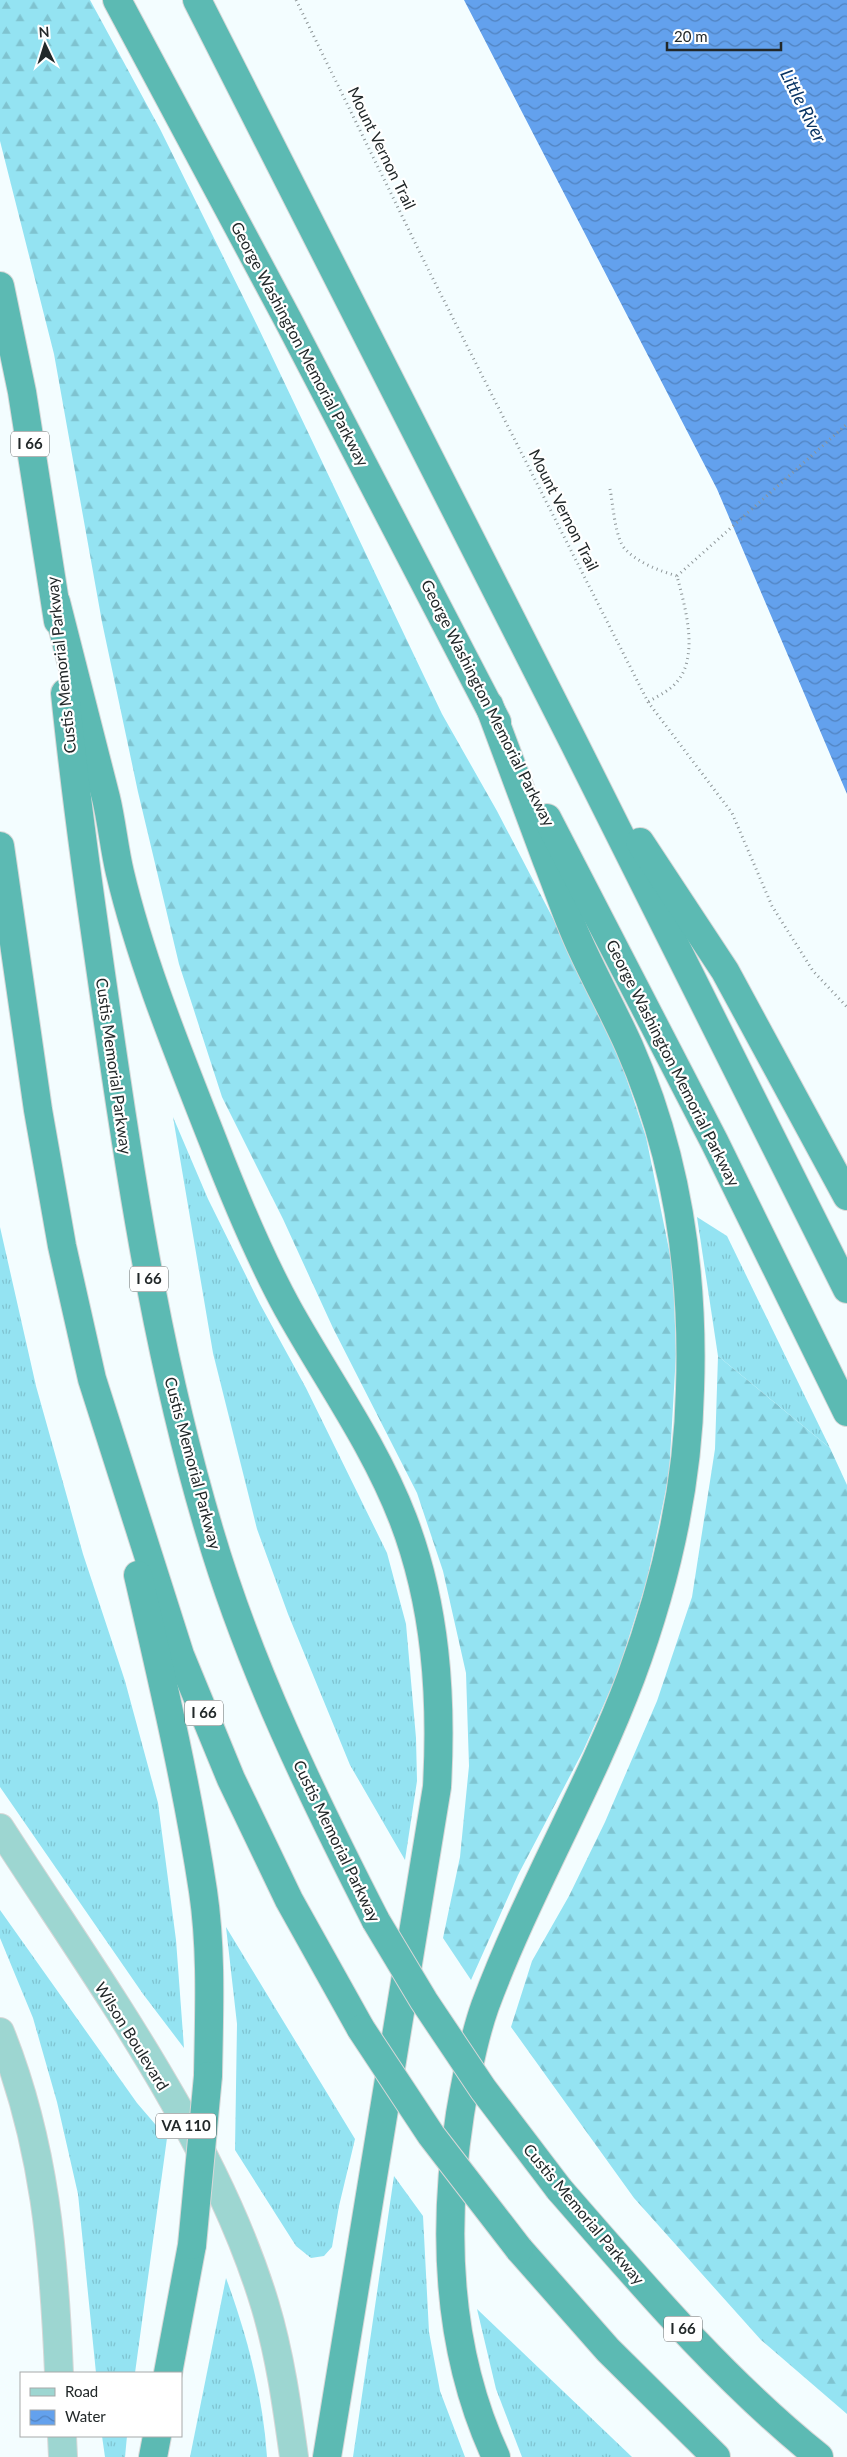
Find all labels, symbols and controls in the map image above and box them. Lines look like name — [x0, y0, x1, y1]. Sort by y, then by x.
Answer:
north arrow — [20, 20, 70, 70]
scale bar — [667, 20, 781, 52]
text: N — [38, 23, 50, 40]
text: 20 m — [674, 27, 708, 45]
water label: Little River — [776, 65, 832, 146]
street label: Mount Vernon Trail — [345, 83, 420, 212]
street label: George Washington Memorial Parkway — [228, 218, 374, 470]
road number: I 66 — [11, 432, 49, 456]
street label: Mount Vernon Trail — [526, 446, 603, 574]
street label: Custis Memorial Parkway — [42, 575, 79, 754]
street label: George Washington Memorial Parkway — [418, 576, 559, 830]
street label: George Washington Memorial Parkway — [603, 936, 744, 1190]
street label: Custis Memorial Parkway — [93, 977, 136, 1156]
road number: I 66 — [130, 1266, 168, 1292]
street label: Custis Memorial Parkway — [161, 1375, 226, 1552]
road number: I 66 — [185, 1700, 223, 1726]
street label: Custis Memorial Parkway — [290, 1757, 385, 1926]
street label: Wilson Boulevard — [92, 1978, 173, 2093]
road number: VA 110 — [156, 2114, 216, 2138]
street label: Custis Memorial Parkway — [520, 2139, 649, 2288]
road number: I 66 — [664, 2316, 702, 2342]
legend — [20, 2372, 182, 2437]
text: Road — [65, 2382, 98, 2400]
text: Water — [65, 2407, 106, 2425]

